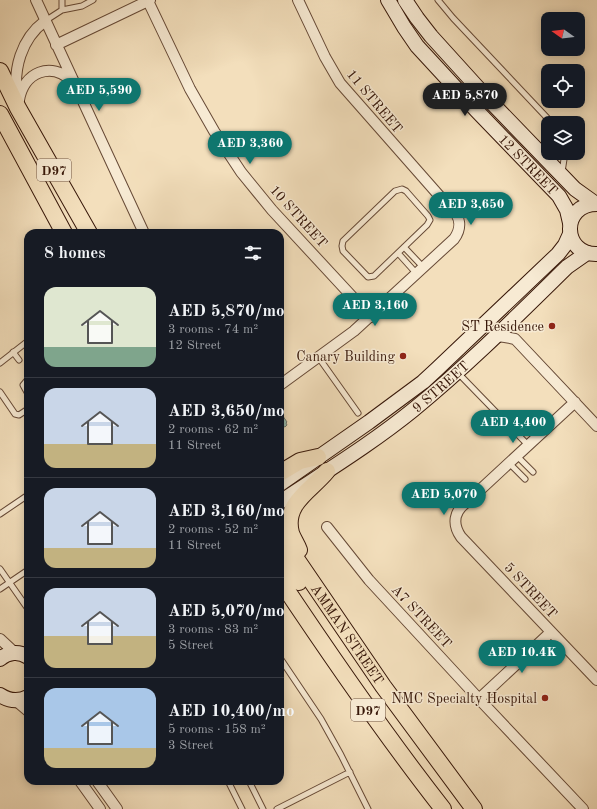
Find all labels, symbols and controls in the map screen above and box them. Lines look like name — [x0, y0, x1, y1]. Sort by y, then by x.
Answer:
north arrow — [541, 12, 585, 56]
map controls — [541, 12, 585, 160]
button: locate — [541, 64, 585, 108]
street label: 11 STREET — [344, 67, 405, 136]
pin: AED 5,590 — [53, 78, 145, 112]
pin: AED 5,870 — [419, 83, 511, 117]
text: AED 5,590 — [66, 84, 132, 97]
text: AED 5,870 — [432, 89, 498, 102]
button: layers — [541, 116, 585, 160]
pin: AED 3,360 — [204, 131, 296, 165]
street label: 12 STREET — [496, 132, 560, 198]
text: AED 3,360 — [217, 137, 283, 150]
road number: D97 — [37, 159, 71, 181]
street label: 10 STREET — [267, 183, 330, 250]
pin: AED 3,650 — [425, 192, 517, 226]
text: AED 3,650 — [438, 198, 504, 211]
icon: filters — [242, 242, 264, 264]
text: 8 homes — [44, 245, 106, 262]
pin: AED 3,160 — [329, 293, 421, 327]
text: AED 3,160 — [342, 299, 408, 312]
icon: home — [76, 303, 124, 351]
text: AED 5,870/mo — [168, 303, 285, 320]
place label: ST Residence — [461, 320, 544, 334]
marker: ST Residence — [547, 321, 557, 331]
text: 3 rooms · 74 m² — [168, 323, 258, 336]
text: 12 Street — [168, 339, 221, 352]
place label: Canary Building — [296, 350, 395, 364]
marker: Canary Building — [398, 351, 408, 361]
street label: 9 STREET — [410, 359, 472, 415]
text: AED 3,650/mo — [168, 403, 285, 420]
icon: home — [76, 404, 124, 452]
pin: AED 4,400 — [467, 410, 559, 444]
text: AED 4,400 — [480, 416, 546, 429]
text: 2 rooms · 62 m² — [168, 423, 258, 436]
text: 11 Street — [168, 439, 221, 452]
pin: AED 5,070 — [398, 482, 490, 516]
text: AED 5,070 — [411, 488, 477, 501]
text: AED 3,160/mo — [168, 503, 285, 520]
icon: home — [76, 504, 124, 552]
text: 2 rooms · 52 m² — [168, 523, 258, 536]
text: 11 Street — [168, 539, 221, 552]
street label: 5 STREET — [501, 560, 559, 621]
street label: AMMAN STREET — [308, 582, 386, 687]
street label: A7 STREET — [389, 582, 454, 651]
text: AED 5,070/mo — [168, 603, 285, 620]
icon: home — [76, 604, 124, 652]
text: 3 rooms · 83 m² — [168, 623, 258, 636]
text: 5 Street — [168, 639, 214, 652]
pin: AED 10.4K — [476, 640, 568, 674]
text: AED 10.4K — [488, 646, 556, 659]
place label: NMC Specialty Hospital — [391, 692, 537, 706]
marker: NMC Specialty Hospital — [540, 693, 550, 703]
road number: D97 — [351, 699, 385, 721]
text: AED 10,400/mo — [168, 703, 295, 720]
icon: home — [76, 704, 124, 752]
text: 5 rooms · 158 m² — [168, 723, 266, 736]
text: 3 Street — [168, 739, 214, 752]

